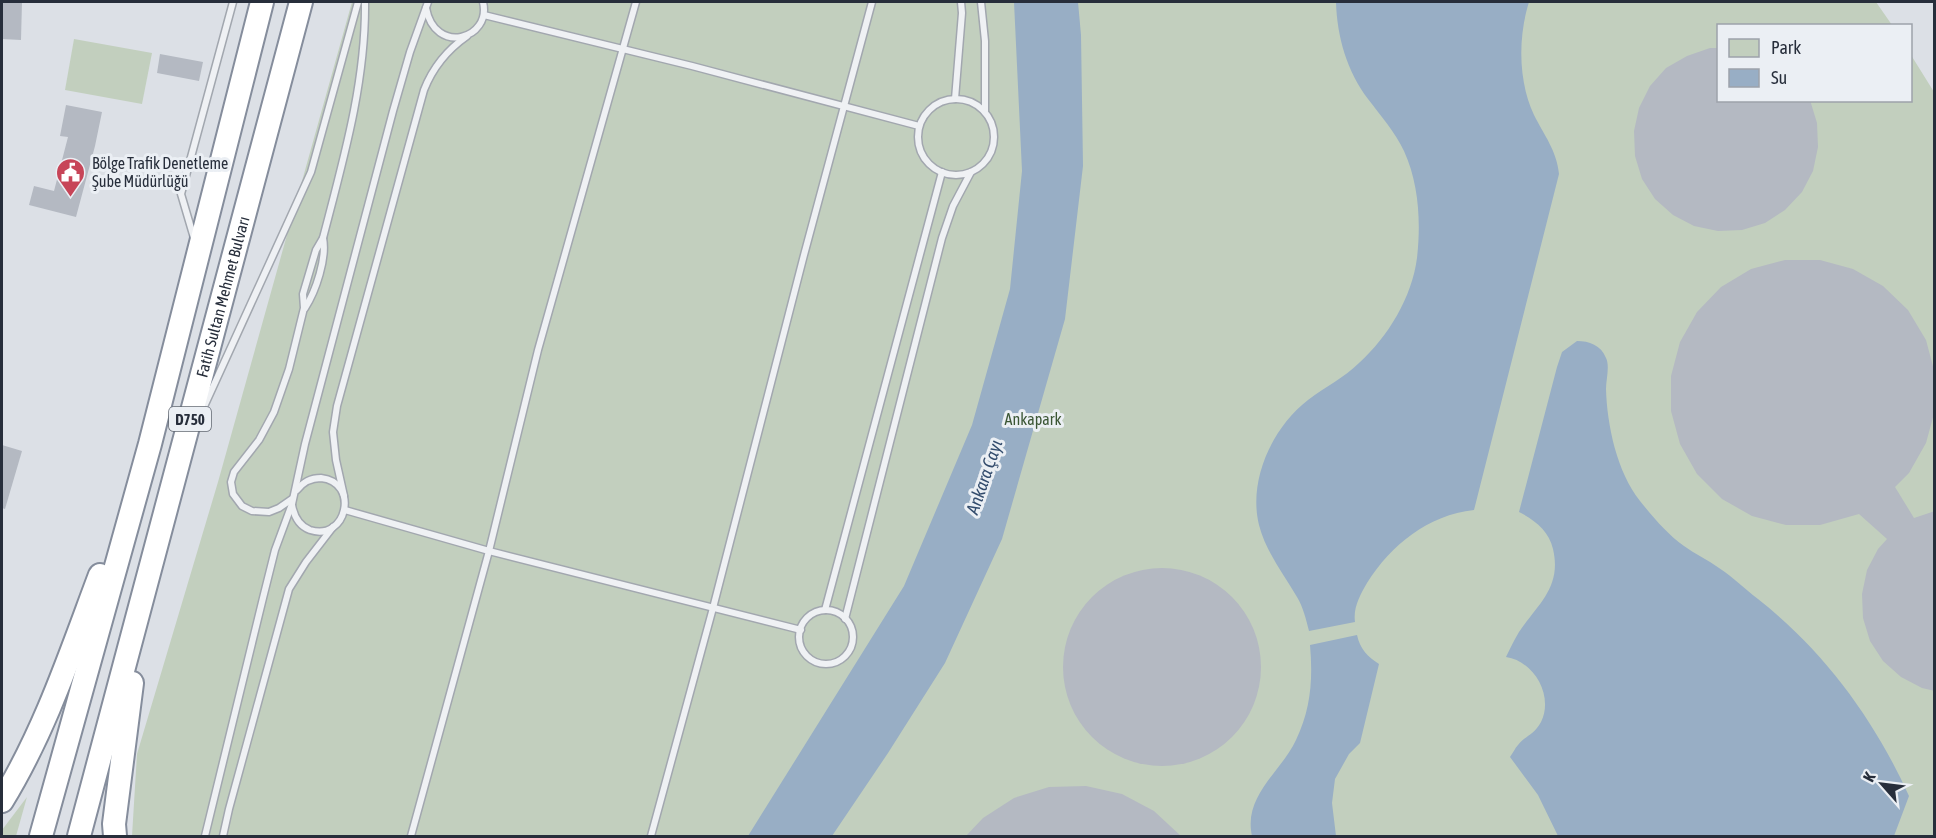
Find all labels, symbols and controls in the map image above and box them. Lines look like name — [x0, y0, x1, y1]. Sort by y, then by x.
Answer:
legend — [1717, 24, 1912, 102]
text: Park — [1771, 37, 1801, 58]
text: Su — [1771, 67, 1787, 88]
place label: Bölge Trafik Denetleme Şube Müdürlüğü — [92, 154, 228, 191]
public building icon: Bölge Trafik Denetleme Şube Müdürlüğü — [55, 156, 87, 198]
street label: Fatih Sultan Mehmet Bulvarı — [193, 214, 253, 379]
road number: D750 — [169, 407, 211, 431]
park label: Ankapark — [1005, 410, 1061, 429]
water label: Ankara Çayı — [961, 437, 1006, 518]
north arrow — [1852, 754, 1912, 814]
text: K — [1859, 769, 1879, 785]

